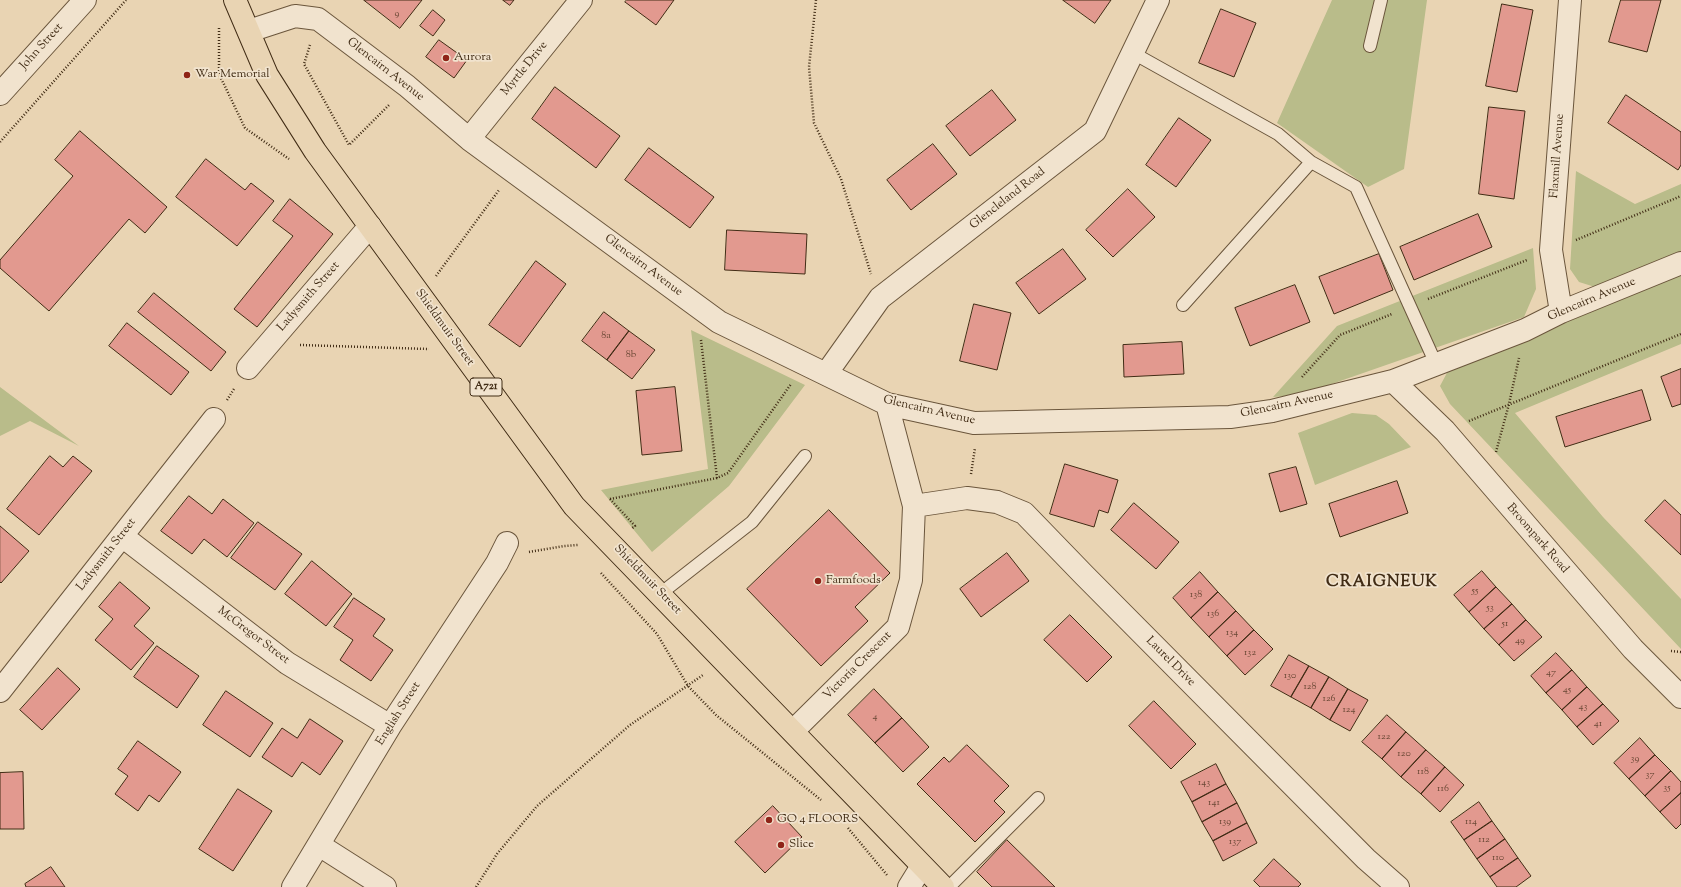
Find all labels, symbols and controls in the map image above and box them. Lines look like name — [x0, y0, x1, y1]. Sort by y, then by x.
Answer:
house number: 9 — [395, 8, 399, 20]
street label: John Street — [17, 21, 67, 73]
street label: Glencairn Avenue — [343, 35, 427, 105]
street label: Myrtle Drive — [499, 39, 551, 99]
place label: Aurora — [454, 51, 491, 65]
marker: Aurora — [441, 53, 451, 63]
place label: War Memorial — [195, 68, 270, 82]
marker: War Memorial — [182, 70, 192, 80]
street label: Flaxmill Avenue — [1548, 113, 1568, 199]
street label: Glencleland Road — [967, 165, 1049, 233]
street label: Glencairn Avenue — [601, 232, 685, 300]
street label: Ladysmith Street — [275, 259, 343, 335]
street label: Glencairn Avenue — [1546, 275, 1638, 325]
street label: Shieldmuir Street — [411, 287, 477, 369]
house number: 8a — [601, 330, 611, 342]
house number: 8b — [626, 349, 636, 361]
road number: A721 — [470, 378, 502, 396]
street label: Glencairn Avenue — [1239, 388, 1335, 422]
street label: Glencairn Avenue — [882, 393, 976, 429]
street label: Broompark Road — [1503, 501, 1571, 577]
street label: Ladysmith Street — [74, 516, 140, 594]
street label: Shieldmuir Street — [610, 542, 684, 618]
district label: CRAIGNEUK — [1326, 573, 1438, 593]
place label: Farmfoods — [826, 574, 881, 588]
marker: Farmfoods — [813, 576, 823, 586]
house number: 55 — [1472, 585, 1478, 597]
house number: 138 — [1190, 589, 1202, 601]
house number: 53 — [1486, 602, 1494, 614]
street label: McGregor Street — [214, 604, 292, 668]
house number: 136 — [1207, 608, 1219, 620]
house number: 51 — [1502, 618, 1508, 630]
house number: 134 — [1226, 627, 1238, 639]
street label: Victoria Crescent — [821, 629, 895, 703]
street label: Laurel Drive — [1142, 634, 1198, 690]
house number: 49 — [1515, 635, 1525, 647]
house number: 132 — [1244, 647, 1256, 659]
house number: 47 — [1546, 667, 1556, 679]
house number: 130 — [1284, 670, 1296, 682]
street label: English Street — [374, 680, 424, 748]
house number: 128 — [1303, 681, 1317, 693]
house number: 45 — [1563, 684, 1571, 696]
house number: 126 — [1322, 693, 1336, 705]
house number: 43 — [1578, 701, 1588, 713]
house number: 124 — [1342, 704, 1356, 716]
house number: 4 — [872, 711, 878, 723]
house number: 41 — [1594, 718, 1602, 730]
house number: 122 — [1378, 731, 1390, 743]
house number: 120 — [1397, 748, 1411, 760]
house number: 39 — [1631, 753, 1639, 765]
house number: 118 — [1417, 766, 1429, 778]
house number: 37 — [1645, 769, 1655, 781]
house number: 143 — [1198, 777, 1210, 789]
house number: 35 — [1663, 782, 1671, 794]
house number: 116 — [1437, 783, 1449, 795]
house number: 141 — [1208, 797, 1220, 809]
place label: GO 4 FLOORS — [777, 813, 858, 827]
marker: GO 4 FLOORS — [764, 815, 774, 825]
house number: 139 — [1219, 816, 1231, 828]
house number: 114 — [1465, 816, 1477, 828]
house number: 112 — [1478, 834, 1490, 846]
house number: 137 — [1229, 836, 1241, 848]
place label: Slice — [789, 838, 814, 852]
marker: Slice — [776, 840, 786, 850]
house number: 110 — [1492, 852, 1504, 864]

